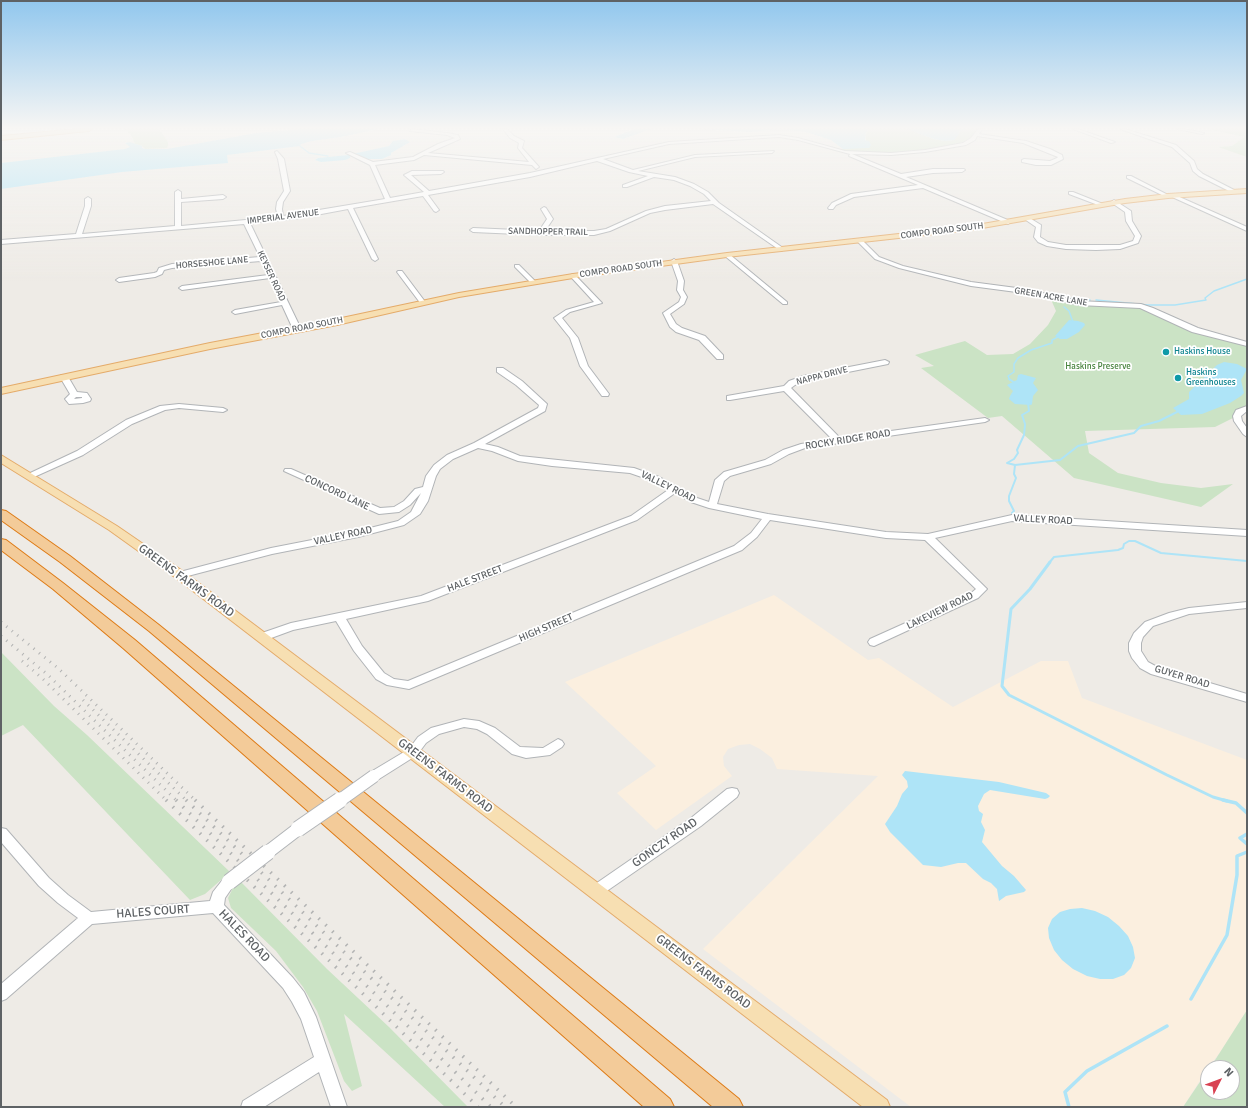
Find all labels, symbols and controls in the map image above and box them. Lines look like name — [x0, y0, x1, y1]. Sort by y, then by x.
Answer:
street label: IMPERIAL AVENUE — [246, 207, 320, 227]
street label: COMPO ROAD SOUTH — [900, 221, 984, 241]
street label: SANDHOPPER TRAIL — [508, 226, 588, 238]
street label: KEYSER ROAD — [255, 249, 287, 303]
street label: HORSESHOE LANE — [175, 254, 249, 272]
street label: COMPO ROAD SOUTH — [579, 258, 663, 280]
street label: GREEN ACRE LANE — [1014, 285, 1088, 309]
street label: COMPO ROAD SOUTH — [260, 315, 344, 341]
marker: Haskins House — [1161, 347, 1171, 357]
place label: Haskins House — [1174, 347, 1230, 357]
park label: Haskins Preserve — [1065, 362, 1131, 372]
street label: NAPPA DRIVE — [795, 364, 849, 388]
place label: Haskins Greenhouses — [1186, 368, 1236, 389]
marker: Haskins Greenhouses — [1173, 373, 1183, 383]
street label: ROCKY RIDGE ROAD — [804, 427, 892, 453]
street label: VALLEY ROAD — [639, 469, 697, 505]
street label: CONCORD LANE — [303, 473, 371, 513]
street label: VALLEY ROAD — [1013, 512, 1073, 528]
street label: VALLEY ROAD — [313, 524, 373, 548]
street label: GREENS FARMS ROAD — [135, 541, 237, 621]
street label: HALE STREET — [446, 563, 504, 595]
street label: LAKEVIEW ROAD — [905, 590, 975, 632]
street label: HIGH STREET — [517, 611, 575, 645]
street label: GUYER ROAD — [1153, 663, 1211, 691]
street label: GREENS FARMS ROAD — [395, 736, 495, 816]
street label: GONCZY ROAD — [630, 815, 700, 871]
street label: HALES COURT — [116, 902, 190, 922]
street label: HALES ROAD — [215, 907, 273, 965]
street label: GREENS FARMS ROAD — [653, 932, 753, 1012]
north arrow — [1200, 1060, 1240, 1100]
text: N — [1221, 1065, 1236, 1079]

